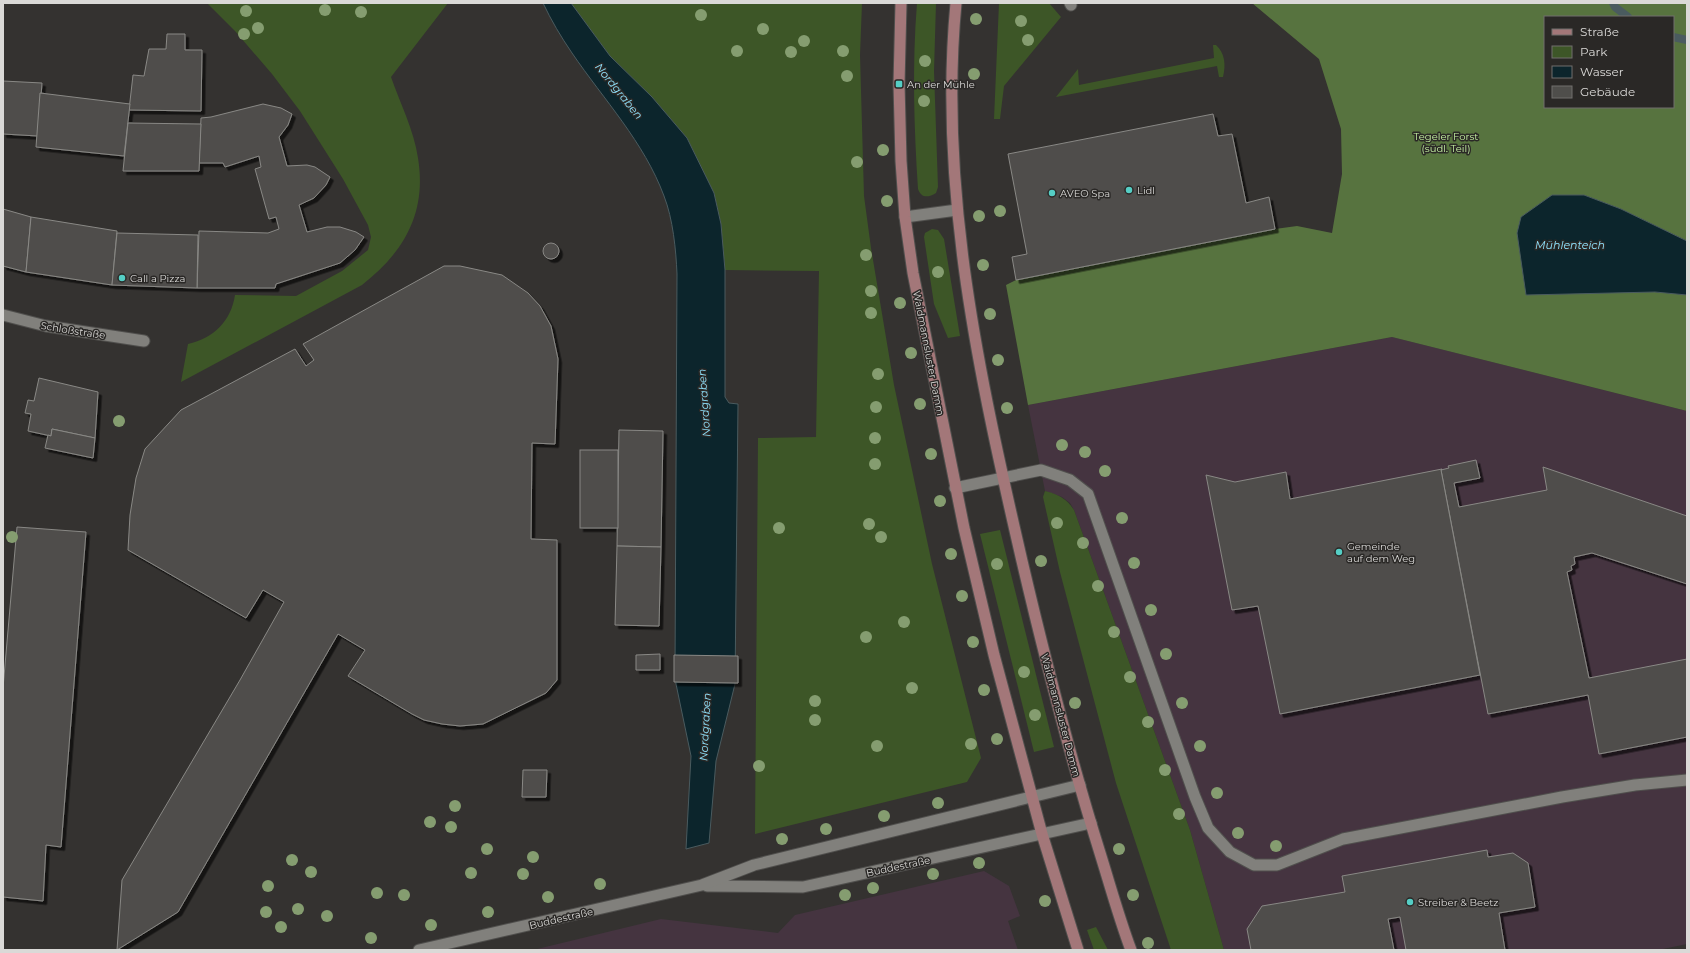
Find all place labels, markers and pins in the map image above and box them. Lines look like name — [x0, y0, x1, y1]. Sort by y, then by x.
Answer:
place label: An der Mühle — [907, 78, 975, 91]
marker: An der Mühle — [894, 79, 904, 89]
place label: Lidl — [1137, 184, 1155, 197]
marker: Lidl — [1124, 185, 1134, 195]
place label: AVEO Spa — [1060, 187, 1110, 200]
marker: AVEO Spa — [1047, 188, 1057, 198]
place label: Call a Pizza — [130, 272, 185, 285]
marker: Call a Pizza — [117, 273, 127, 283]
place label: Gemeinde auf dem Weg — [1347, 540, 1415, 565]
marker: Gemeinde auf dem Weg — [1334, 547, 1344, 557]
place label: Streiber & Beetz — [1418, 896, 1498, 909]
marker: Streiber & Beetz — [1405, 897, 1415, 907]

